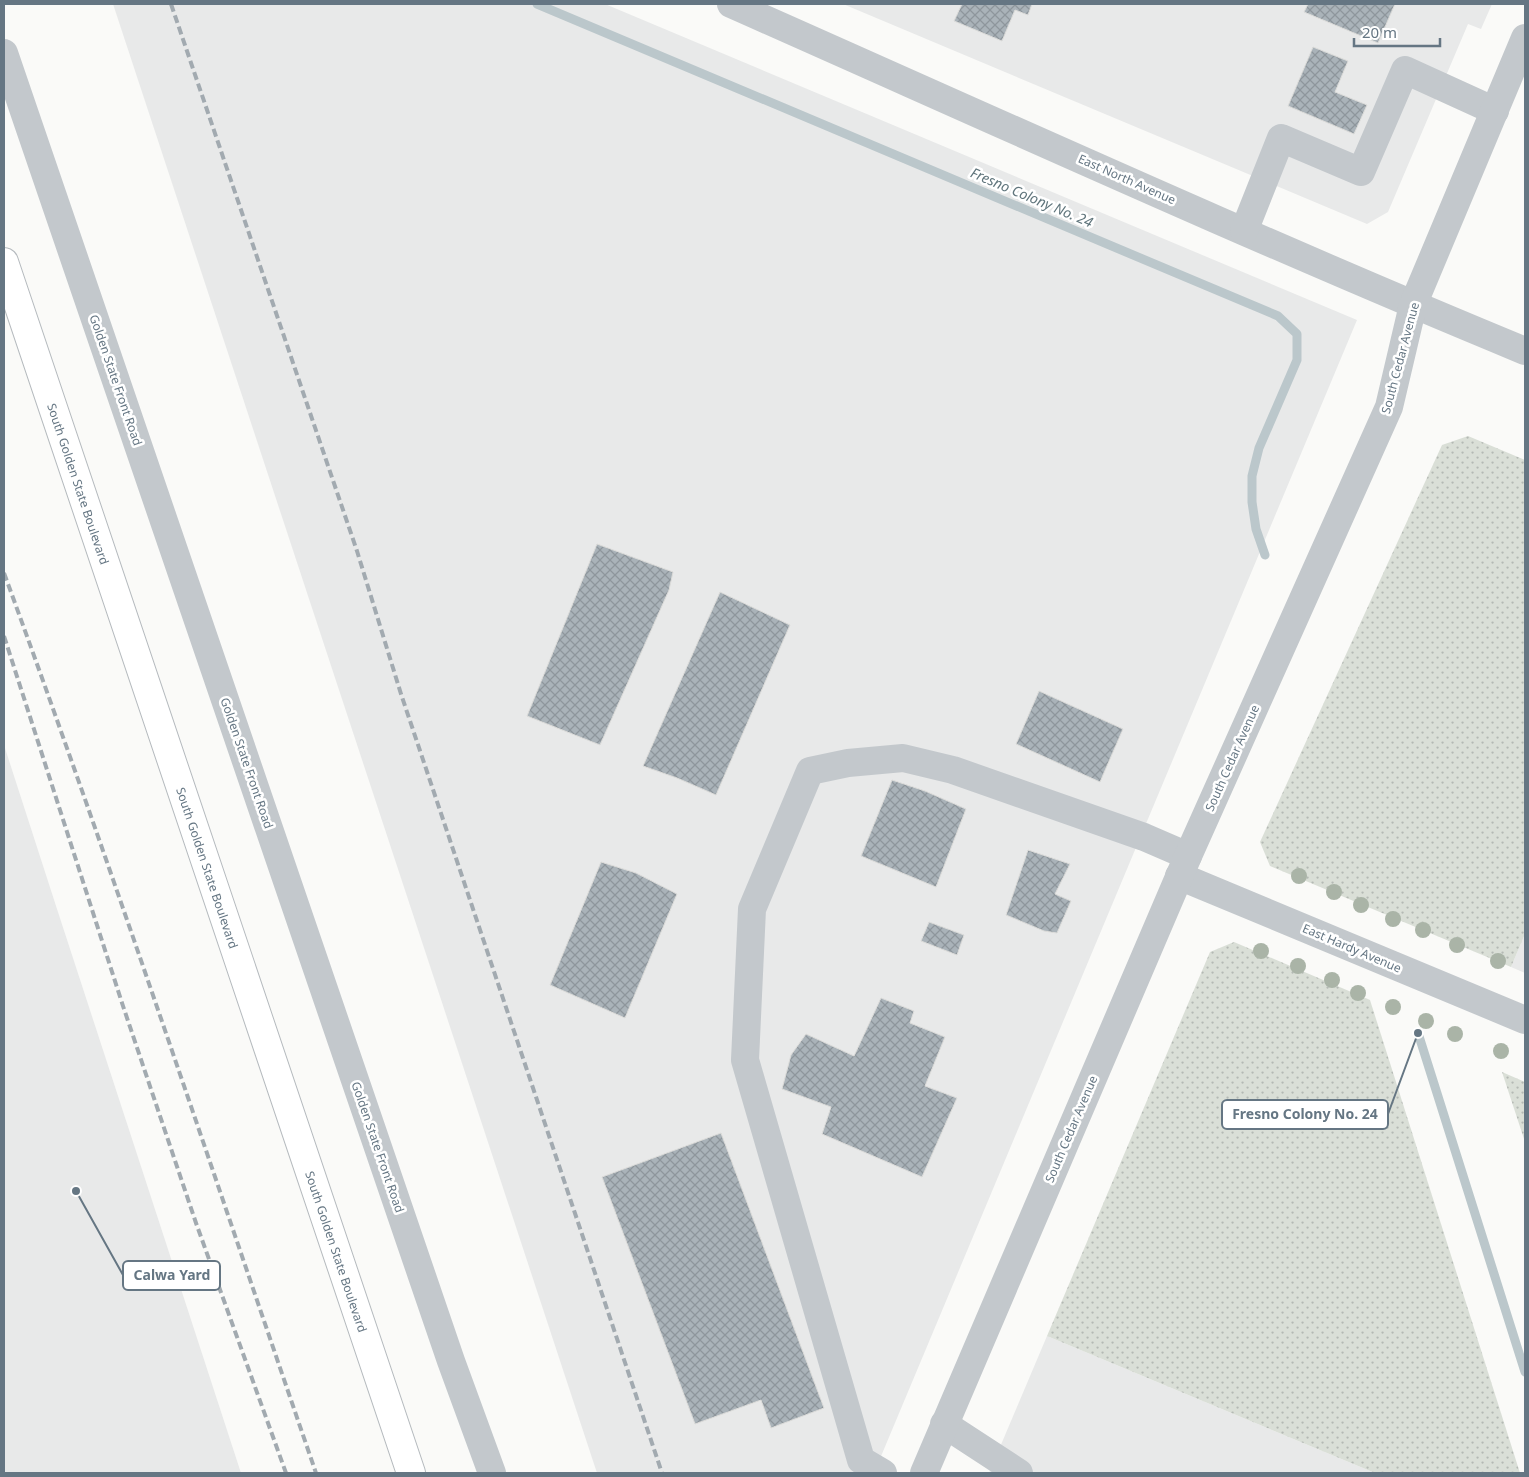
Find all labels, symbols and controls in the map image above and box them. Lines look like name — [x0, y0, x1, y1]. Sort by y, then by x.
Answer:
scale bar — [1354, 15, 1440, 47]
text: 20 m — [1362, 22, 1397, 42]
street label: East North Avenue — [1076, 150, 1179, 208]
water label: Fresno Colony No. 24 — [968, 163, 1096, 231]
street label: South Cedar Avenue — [1377, 300, 1423, 416]
street label: Golden State Front Road — [86, 312, 146, 448]
street label: South Golden State Boulevard — [44, 401, 114, 567]
street label: Golden State Front Road — [217, 695, 277, 831]
street label: South Cedar Avenue — [1201, 702, 1263, 814]
street label: South Golden State Boulevard — [173, 785, 243, 951]
street label: East Hardy Avenue — [1300, 920, 1404, 977]
street label: South Cedar Avenue — [1041, 1073, 1101, 1185]
street label: Golden State Front Road — [348, 1079, 408, 1215]
callout: Fresno Colony No. 24 — [1222, 1100, 1388, 1129]
text: Fresno Colony No. 24 — [1232, 1104, 1378, 1123]
street label: South Golden State Boulevard — [302, 1169, 372, 1334]
callout: Calwa Yard — [123, 1261, 220, 1290]
text: Calwa Yard — [134, 1265, 210, 1284]

